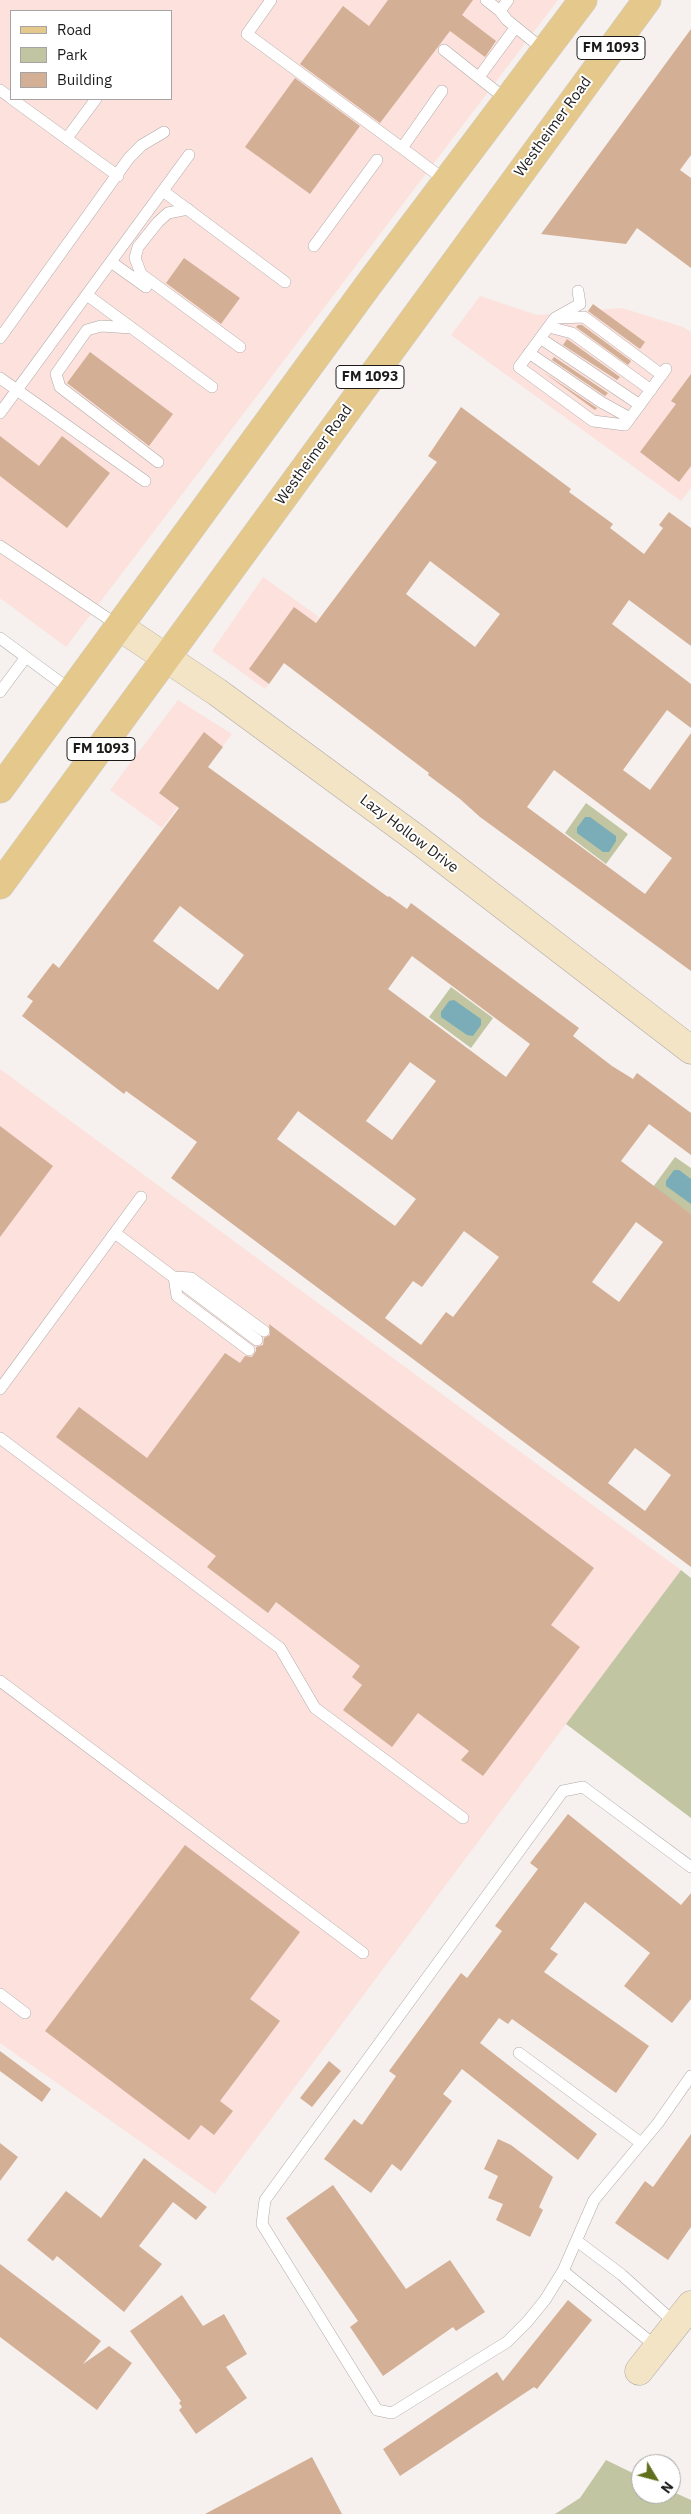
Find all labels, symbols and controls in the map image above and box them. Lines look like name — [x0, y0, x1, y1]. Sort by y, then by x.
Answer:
legend — [10, 10, 172, 100]
text: Road — [57, 20, 92, 39]
road number: FM 1093 — [577, 36, 645, 59]
text: Park — [57, 45, 87, 64]
text: Building — [57, 70, 112, 89]
street label: Westheimer Road — [511, 73, 595, 181]
road number: FM 1093 — [336, 366, 404, 388]
street label: Westheimer Road — [272, 401, 356, 509]
road number: FM 1093 — [67, 738, 135, 761]
street label: Lazy Hollow Drive — [356, 791, 462, 877]
north arrow — [631, 2454, 681, 2504]
text: N — [657, 2478, 677, 2497]

